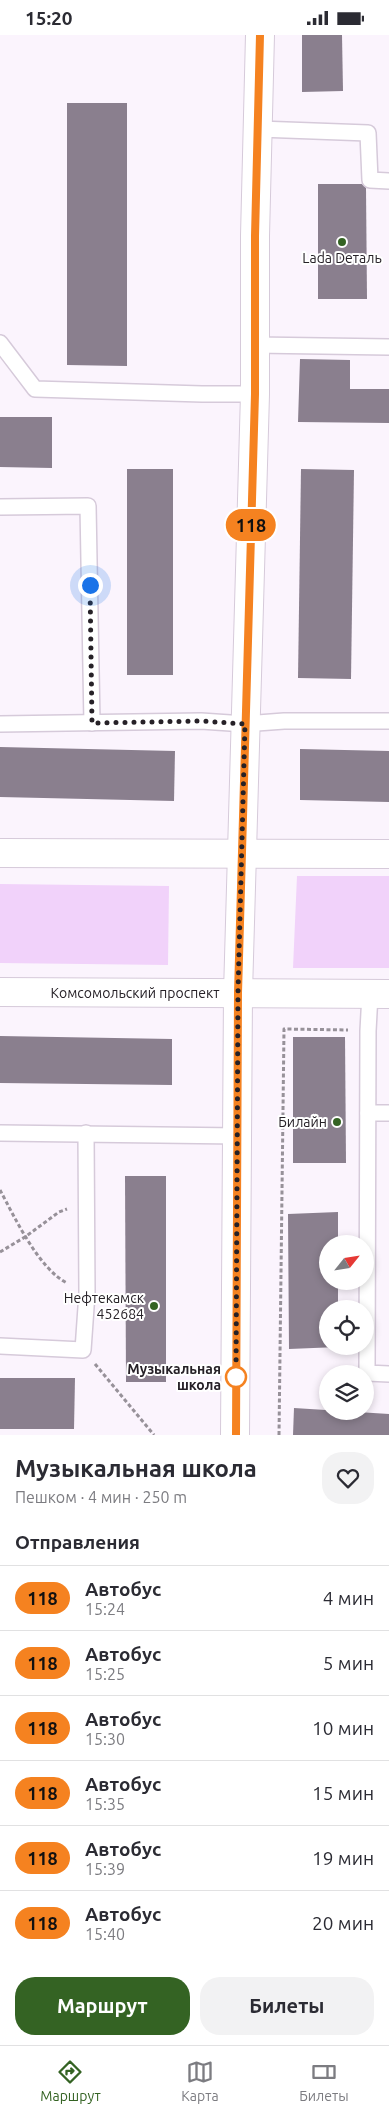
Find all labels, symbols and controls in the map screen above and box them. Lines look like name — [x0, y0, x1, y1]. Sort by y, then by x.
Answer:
text: 15:20 — [25, 7, 73, 29]
marker: Lada Dеталь — [336, 236, 348, 248]
place label: Lada Dеталь — [302, 250, 382, 266]
line badge: 118 — [222, 509, 280, 541]
text: 118 — [236, 515, 266, 535]
your location — [78, 573, 103, 598]
street label: Комсомольский проспект — [51, 985, 219, 1001]
place label: Билайн — [278, 1114, 327, 1130]
marker: Билайн — [331, 1116, 343, 1128]
north arrow — [319, 1235, 374, 1290]
map controls — [319, 1235, 374, 1420]
place label: Нефтекамск 452684 — [64, 1290, 144, 1322]
marker: Нефтекамск 452684 — [148, 1300, 160, 1312]
button: locate — [319, 1300, 374, 1355]
place label: Музыкальная школа — [127, 1361, 221, 1393]
button: layers — [319, 1365, 374, 1420]
marker: Музыкальная школа — [225, 1366, 247, 1388]
button: heart — [322, 1452, 374, 1504]
text: Музыкальная школа — [15, 1455, 257, 1482]
text: Пешком · 4 мин · 250 m — [15, 1488, 187, 1506]
text: Отправления — [15, 1531, 140, 1553]
text: Автобус — [85, 1578, 161, 1600]
text: 4 мин — [323, 1587, 374, 1609]
text: 118 — [27, 1588, 58, 1608]
text: 15:24 — [85, 1600, 125, 1618]
text: Автобус — [85, 1643, 161, 1665]
text: 5 мин — [323, 1652, 374, 1674]
text: 118 — [27, 1653, 58, 1673]
text: 15:25 — [85, 1665, 125, 1683]
text: Автобус — [85, 1708, 161, 1730]
text: 10 мин — [312, 1717, 374, 1739]
text: 118 — [27, 1718, 58, 1738]
text: 15:30 — [85, 1730, 125, 1748]
text: Автобус — [85, 1773, 161, 1795]
text: 15 мин — [312, 1782, 374, 1804]
text: 118 — [27, 1783, 58, 1803]
text: 15:35 — [85, 1795, 125, 1813]
text: Автобус — [85, 1838, 161, 1860]
text: 19 мин — [312, 1847, 374, 1869]
text: 118 — [27, 1848, 58, 1868]
text: 15:39 — [85, 1860, 125, 1878]
text: Автобус — [85, 1903, 161, 1925]
text: 20 мин — [312, 1912, 374, 1934]
text: 118 — [27, 1913, 58, 1933]
text: 15:40 — [85, 1925, 125, 1943]
button: Маршрут — [15, 1977, 190, 2035]
button: Билеты — [200, 1977, 374, 2035]
tab: Маршрут — [40, 2058, 101, 2104]
tab: Карта — [181, 2058, 219, 2104]
tab: Билеты — [299, 2058, 349, 2104]

